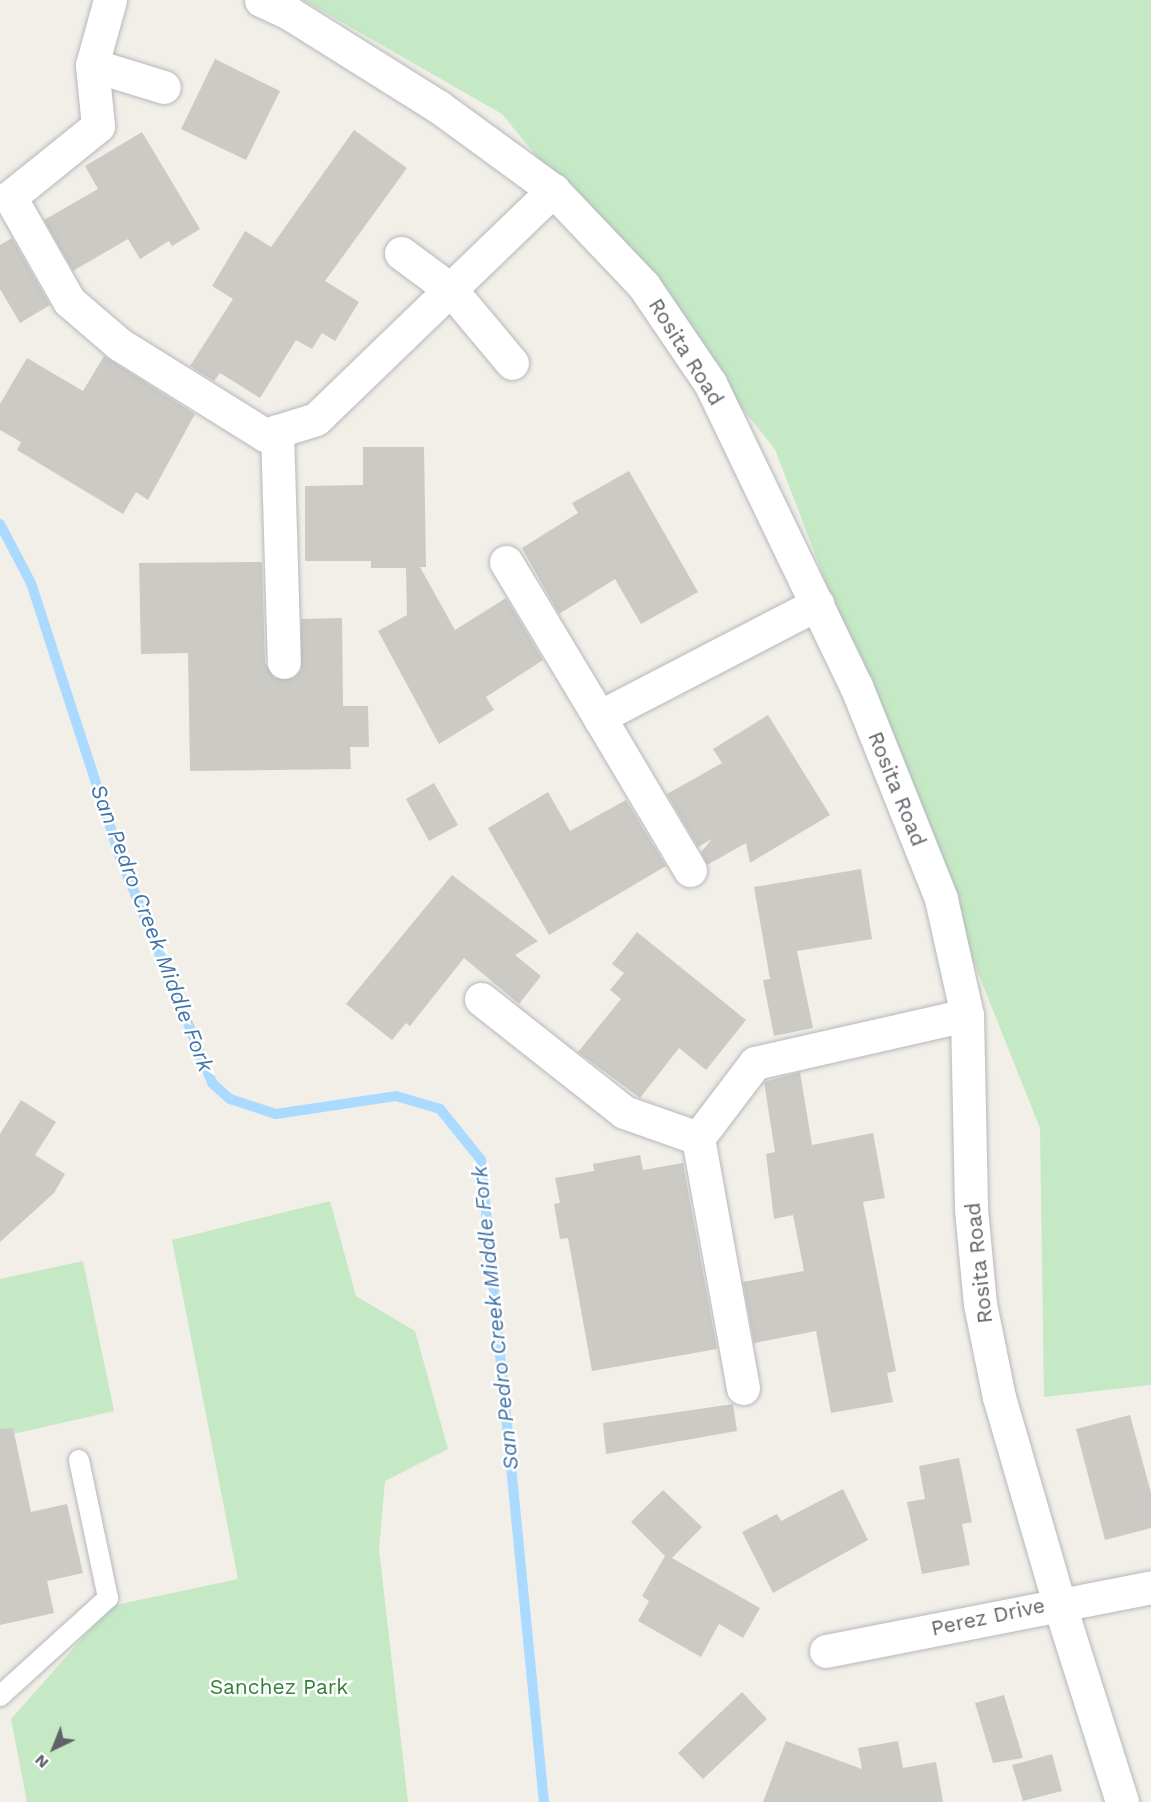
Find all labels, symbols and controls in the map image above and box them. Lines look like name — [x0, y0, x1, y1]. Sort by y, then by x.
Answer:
street label: Rosita Road — [643, 294, 729, 410]
street label: Rosita Road — [862, 728, 932, 850]
water label: San Pedro Creek Middle Fork — [85, 780, 219, 1076]
water label: San Pedro Creek Middle Fork — [466, 1164, 524, 1472]
street label: Rosita Road — [960, 1201, 998, 1325]
street label: Perez Drive — [929, 1593, 1047, 1641]
park label: Sanchez Park — [210, 1674, 348, 1700]
north arrow — [24, 1718, 84, 1778]
text: N — [31, 1751, 52, 1773]

